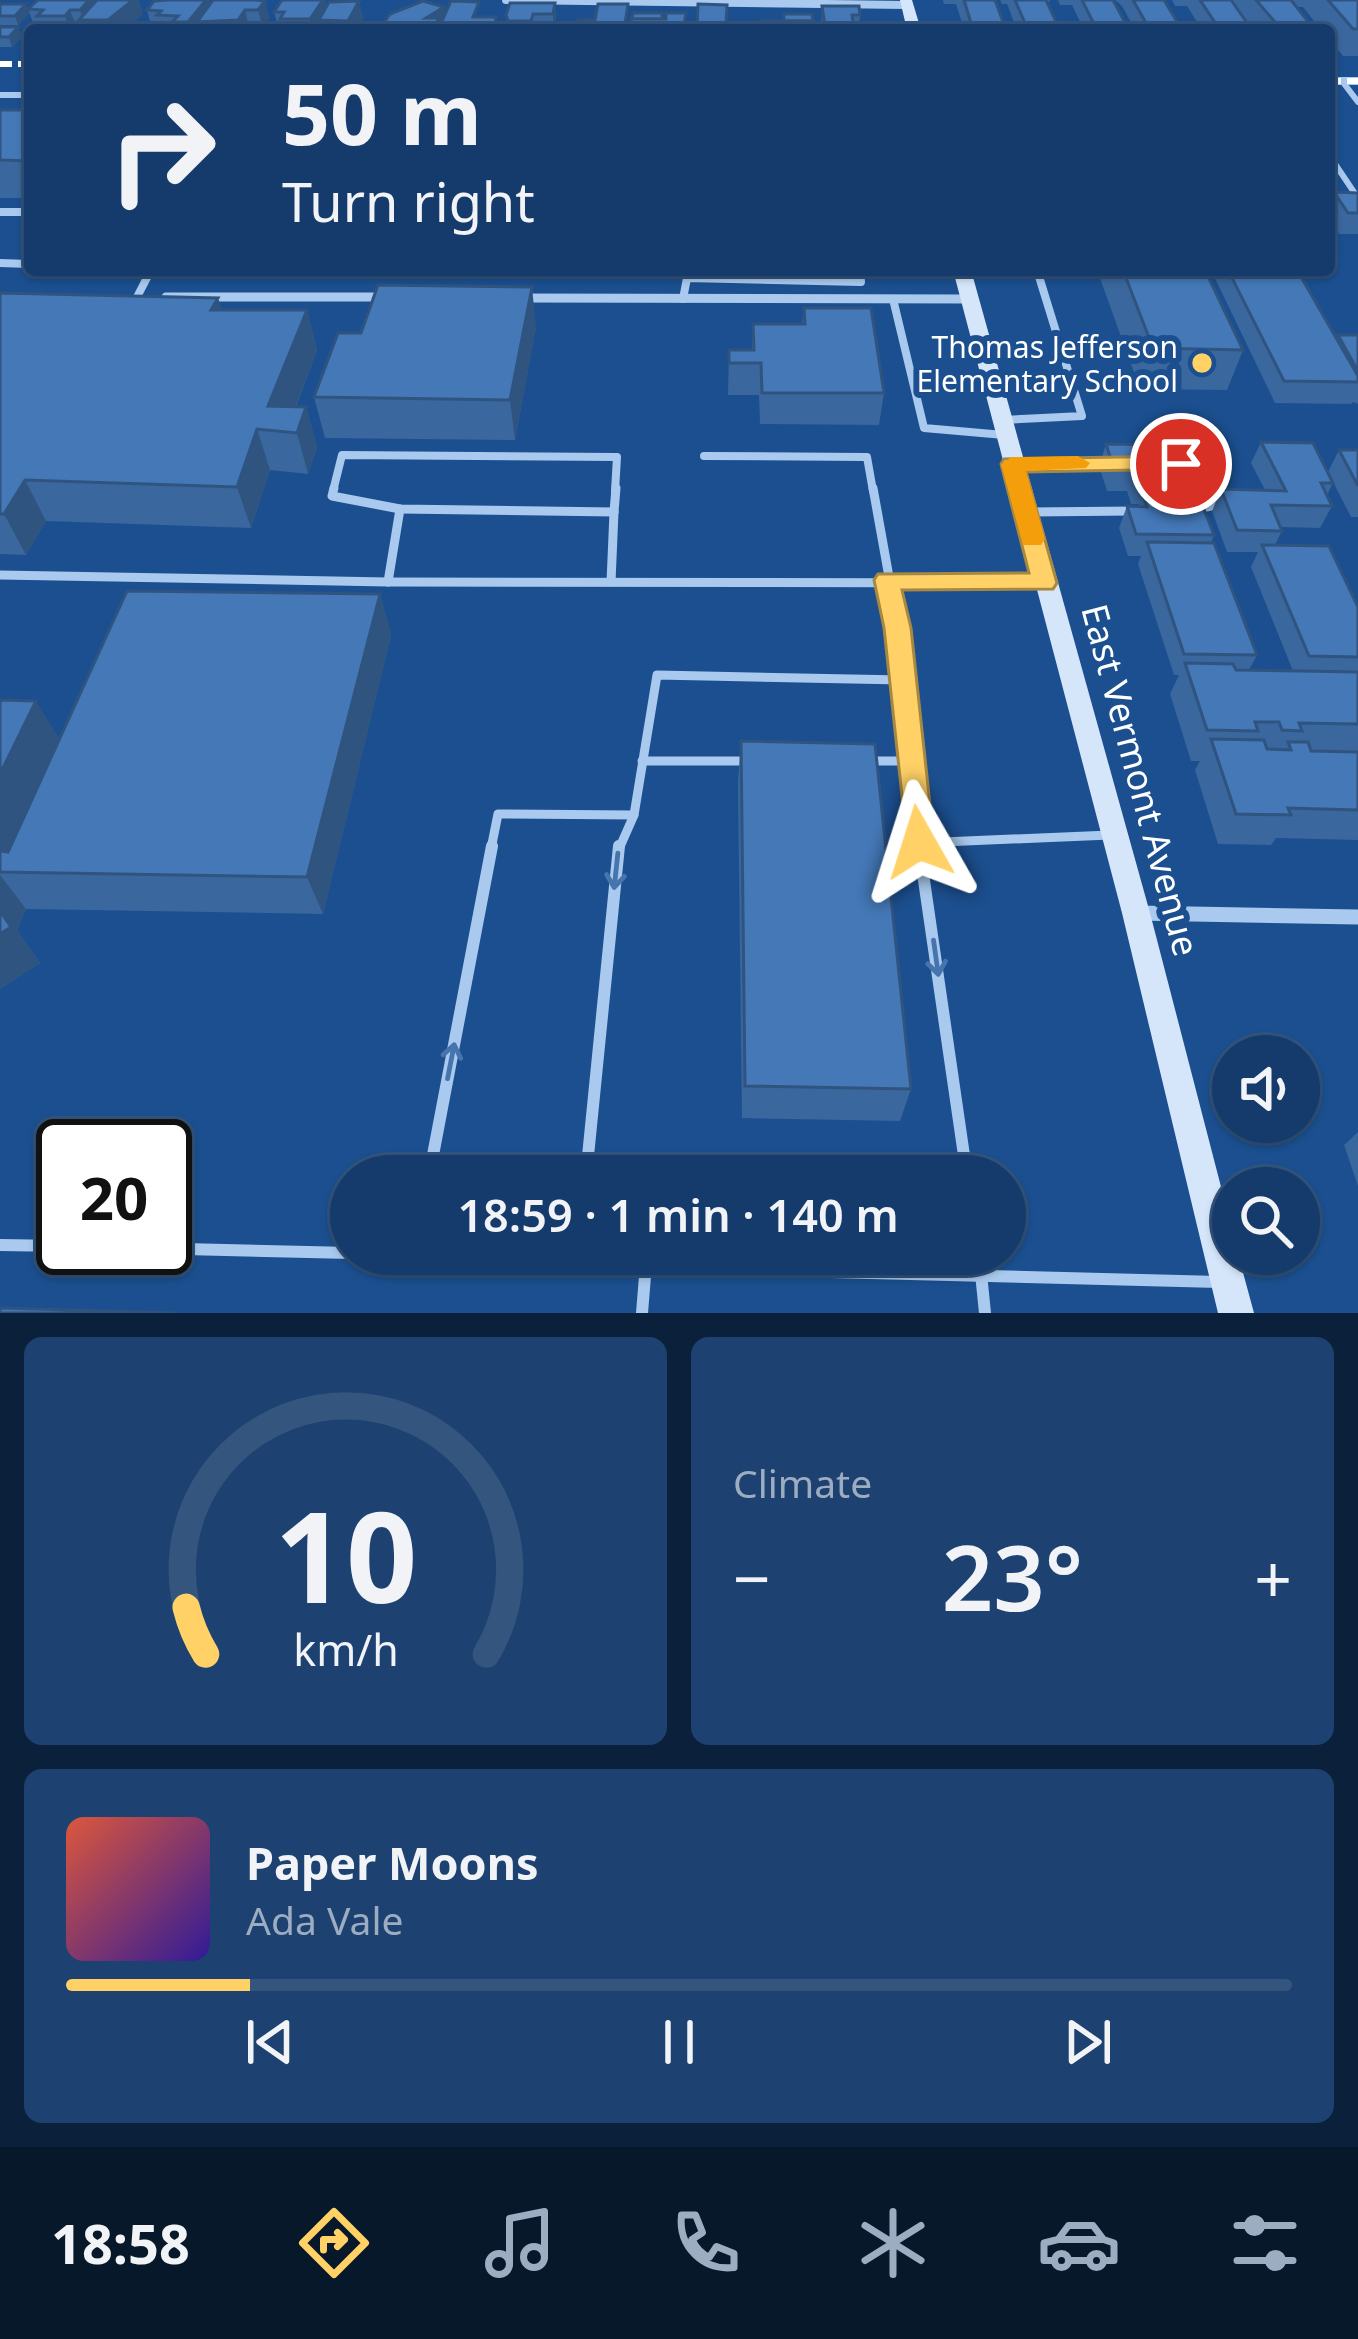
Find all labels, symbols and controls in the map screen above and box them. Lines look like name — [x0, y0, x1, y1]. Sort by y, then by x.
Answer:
text: 50 m — [282, 55, 482, 170]
icon: right — [84, 72, 240, 228]
text: Turn right — [282, 164, 535, 238]
place label: Thomas Jefferson Elementary School — [917, 326, 1178, 401]
marker: Thomas Jefferson Elementary School — [1189, 350, 1215, 376]
pin — [1130, 413, 1232, 515]
icon: arrive — [1148, 431, 1214, 497]
street label: East Vermont Avenue — [1070, 599, 1212, 961]
position arrow — [856, 779, 982, 905]
one-way arrow — [604, 850, 627, 889]
one-way arrow — [925, 938, 948, 977]
map controls — [1212, 1035, 1320, 1275]
button: sound — [1212, 1035, 1320, 1143]
one-way arrow — [441, 1042, 463, 1081]
speed limit sign: 20 — [36, 1119, 192, 1275]
button: search — [1212, 1167, 1320, 1275]
text: 18:59 · 1 min · 140 m — [457, 1184, 899, 1245]
text: Climate — [733, 1456, 872, 1509]
text: 10 — [274, 1470, 417, 1640]
text: 23° — [942, 1515, 1083, 1637]
text: − — [733, 1532, 771, 1622]
text: + — [1254, 1532, 1292, 1622]
text: km/h — [293, 1620, 398, 1679]
text: Paper Moons — [246, 1832, 539, 1893]
text: Ada Vale — [246, 1893, 403, 1946]
icon: previous — [237, 2009, 303, 2075]
icon: pause — [646, 2009, 712, 2075]
icon: next — [1055, 2009, 1121, 2075]
icon: directions — [292, 2201, 376, 2285]
icon: music — [478, 2201, 562, 2285]
icon: phone — [664, 2201, 748, 2285]
icon: climate — [851, 2201, 935, 2285]
icon: car — [1037, 2201, 1121, 2285]
icon: filters — [1223, 2201, 1307, 2285]
text: 18:58 — [51, 2206, 190, 2280]

